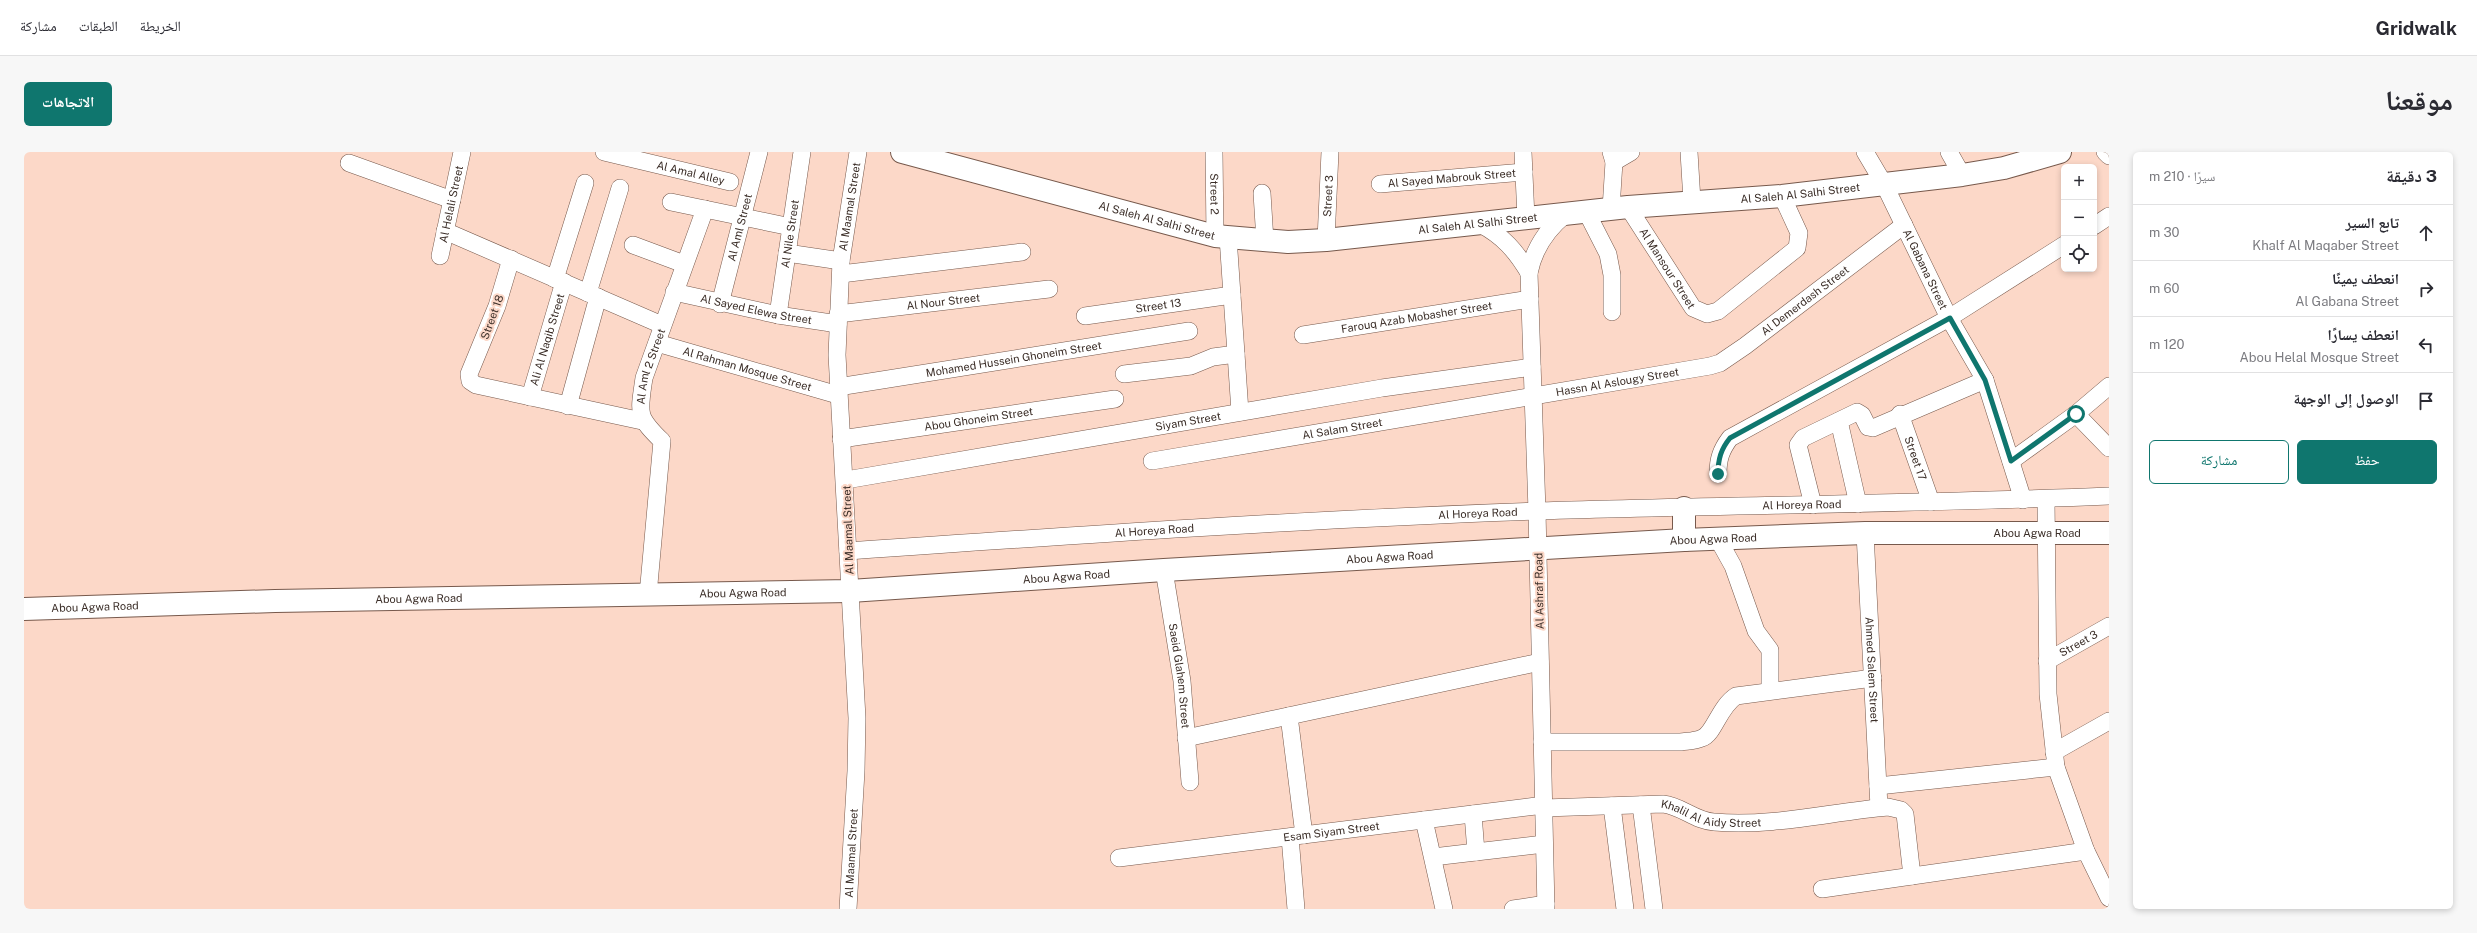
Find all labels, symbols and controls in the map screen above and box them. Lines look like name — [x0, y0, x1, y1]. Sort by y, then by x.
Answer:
text: Gridwalk — [2376, 17, 2457, 39]
text: مشاركة — [20, 18, 57, 34]
text: الطبقات — [79, 18, 118, 34]
text: الخريطة — [140, 18, 181, 34]
button: الاتجاهات — [24, 82, 112, 126]
text: موقعنا — [2385, 83, 2453, 116]
street label: Al Amal Alley — [655, 159, 726, 187]
street label: Al Maamal Street — [837, 161, 862, 252]
street label: Al Helali Street — [437, 164, 465, 244]
map controls — [2061, 164, 2097, 272]
button: + — [2061, 164, 2097, 200]
text: 3 دقيقة — [2386, 166, 2437, 186]
street label: Al Sayed Mabrouk Street — [1387, 167, 1516, 189]
text: سيرًا · 210 m — [2149, 169, 2215, 184]
street label: Street 2 — [1208, 173, 1221, 215]
street label: Street 3 — [1321, 175, 1335, 217]
street label: Al Saleh Al Salhi Street — [1740, 181, 1861, 205]
street label: Al Aml Street — [725, 192, 754, 263]
street label: Al Nile Street — [779, 199, 801, 269]
street label: Al Saleh Al Salhi Street — [1097, 199, 1217, 242]
button: − — [2061, 200, 2097, 236]
street label: Al Saleh Al Salhi Street — [1417, 211, 1538, 236]
text: تابع السير — [2346, 214, 2399, 231]
icon: ahead — [2415, 222, 2437, 244]
text: 30 m — [2149, 225, 2179, 240]
street label: Al Mansour Street — [1637, 226, 1698, 311]
street label: Al Gabana Street — [1901, 227, 1950, 311]
button: locate — [2061, 236, 2097, 272]
text: Khalf Al Maqaber Street — [2252, 238, 2399, 253]
street label: Al Demerdash Street — [1759, 263, 1851, 338]
text: انعطف يمينًا — [2332, 270, 2399, 287]
icon: right — [2415, 278, 2437, 300]
text: 60 m — [2149, 281, 2179, 296]
street label: Al Nour Street — [906, 291, 981, 312]
street label: Ali Al Naqib Street — [528, 292, 566, 387]
street label: Al Sayed Elewa Street — [699, 292, 813, 326]
street label: Street 18 — [478, 293, 506, 341]
text: Al Gabana Street — [2295, 294, 2399, 309]
street label: Street 13 — [1135, 296, 1182, 315]
street label: Farouq Azab Mobasher Street — [1340, 299, 1493, 335]
text: انعطف يسارًا — [2328, 326, 2399, 343]
street label: Al Aml 2 Street — [635, 327, 667, 405]
icon: left — [2415, 334, 2437, 356]
text: 120 m — [2149, 337, 2184, 352]
street label: Mohamed Hussein Ghoneim Street — [925, 339, 1103, 379]
street label: Al Rahman Mosque Street — [681, 345, 813, 393]
text: Abou Helal Mosque Street — [2240, 350, 2399, 365]
street label: Hassn Al Aslougy Street — [1555, 365, 1680, 398]
text: الوصول إلى الوجهة — [2294, 390, 2399, 407]
icon: arrive — [2415, 390, 2437, 412]
street label: Abou Ghoneim Street — [923, 405, 1034, 433]
route start — [2067, 405, 2085, 423]
street label: Siyam Street — [1154, 410, 1222, 433]
street label: Al Salam Street — [1301, 416, 1383, 441]
street label: Street 17 — [1902, 435, 1929, 482]
button: مشاركة — [2149, 440, 2289, 484]
button: حفظ — [2297, 440, 2437, 484]
route end — [1709, 465, 1727, 483]
street label: Al Maamal Street — [840, 485, 856, 575]
street label: Al Horeya Road — [1762, 498, 1842, 512]
street label: Al Horeya Road — [1438, 506, 1518, 521]
street label: Al Horeya Road — [1114, 522, 1194, 539]
street label: Abou Agwa Road — [1993, 527, 2081, 539]
street label: Abou Agwa Road — [1669, 531, 1757, 547]
street label: Abou Agwa Road — [1346, 548, 1434, 565]
street label: Al Ashraf Road — [1532, 553, 1546, 629]
street label: Abou Agwa Road — [1022, 568, 1110, 585]
street label: Abou Agwa Road — [699, 586, 787, 600]
street label: Abou Agwa Road — [375, 592, 463, 605]
street label: Abou Agwa Road — [51, 599, 139, 614]
street label: Ahmed Salem Street — [1863, 616, 1881, 723]
street label: Saeid Glahem Street — [1167, 622, 1192, 729]
street label: Street 3 — [2057, 628, 2100, 659]
street label: Khalil Al Aidy Street — [1660, 798, 1762, 829]
street label: Al Maamal Street — [843, 808, 860, 898]
street label: Esam Siyam Street — [1283, 820, 1380, 843]

